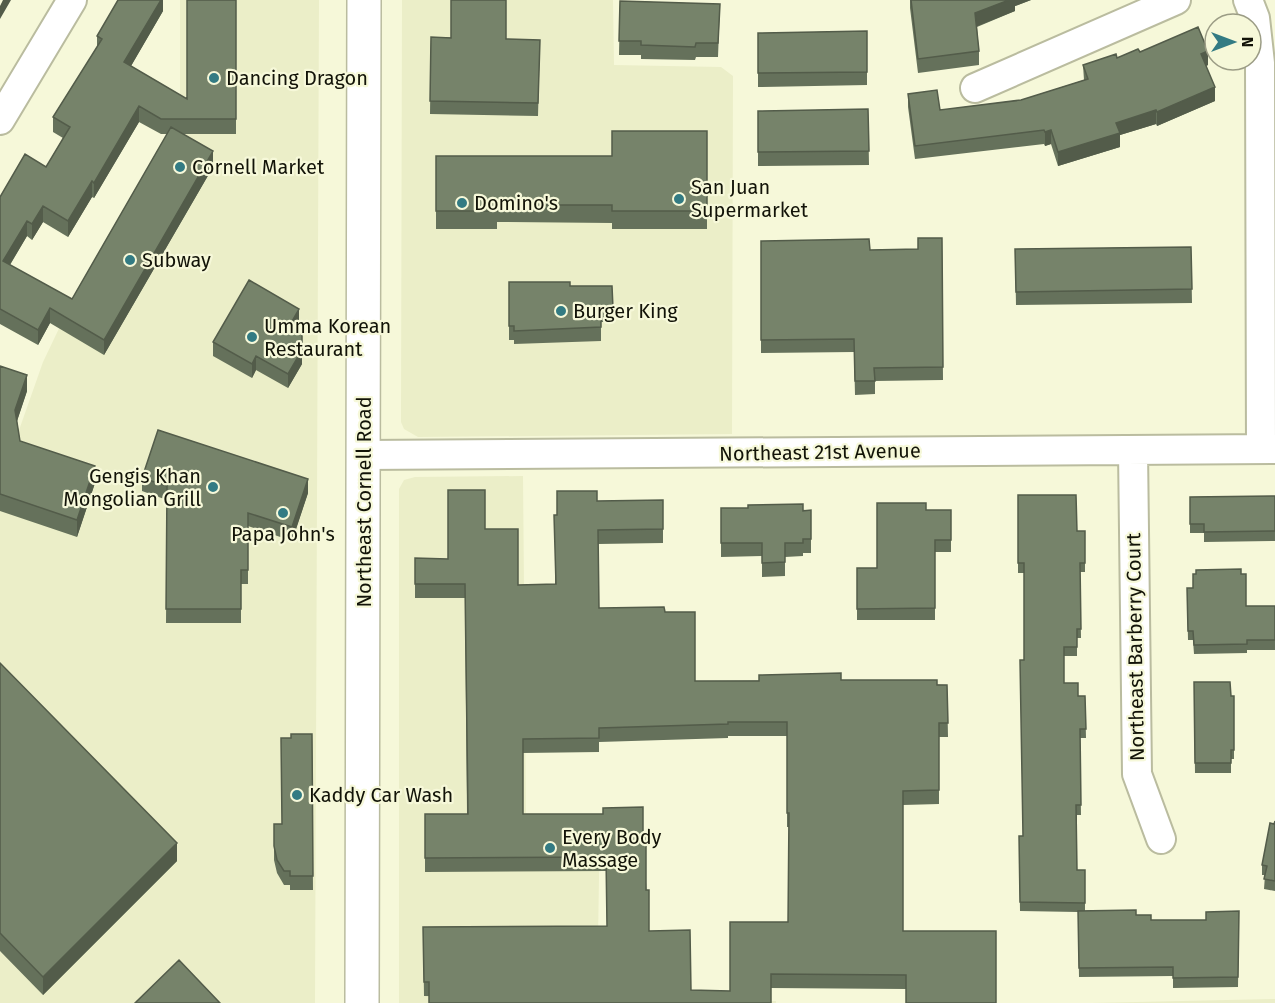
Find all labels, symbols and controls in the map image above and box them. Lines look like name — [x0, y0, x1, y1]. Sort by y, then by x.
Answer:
north arrow — [1203, 12, 1263, 72]
text: N — [1238, 37, 1257, 47]
place label: Dancing Dragon — [226, 66, 368, 90]
marker: Dancing Dragon — [207, 71, 221, 85]
place label: Cornell Market — [192, 155, 325, 179]
marker: Cornell Market — [173, 160, 187, 174]
place label: San Juan Supermarket — [691, 175, 809, 222]
place label: Domino's — [474, 191, 558, 215]
marker: San Juan Supermarket — [672, 192, 686, 206]
marker: Domino's — [455, 196, 469, 210]
place label: Subway — [142, 248, 211, 272]
marker: Subway — [123, 253, 137, 267]
place label: Burger King — [573, 299, 678, 323]
marker: Burger King — [554, 304, 568, 318]
place label: Umma Korean Restaurant — [264, 314, 391, 361]
marker: Umma Korean Restaurant — [245, 330, 259, 344]
street label: Northeast Cornell Road — [352, 396, 376, 608]
street label: Northeast 21st Avenue — [719, 438, 921, 466]
place label: Gengis Khan Mongolian Grill — [63, 464, 201, 511]
marker: Gengis Khan Mongolian Grill — [206, 480, 220, 494]
marker: Papa John's — [276, 506, 290, 520]
place label: Papa John's — [231, 522, 335, 546]
street label: Northeast Barberry Court — [1121, 532, 1149, 761]
place label: Kaddy Car Wash — [309, 783, 453, 807]
marker: Kaddy Car Wash — [290, 788, 304, 802]
place label: Every Body Massage — [562, 825, 662, 872]
marker: Every Body Massage — [543, 841, 557, 855]

